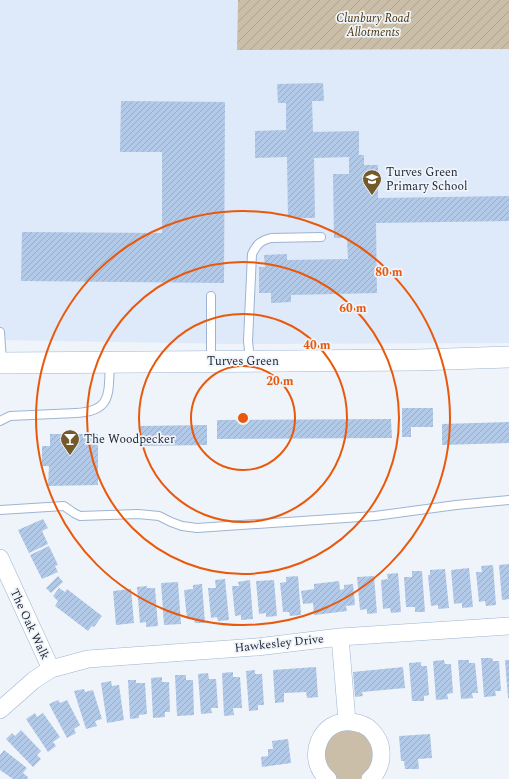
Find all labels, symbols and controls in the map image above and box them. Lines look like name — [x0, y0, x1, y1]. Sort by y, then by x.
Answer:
park label: Clunbury Road Allotments — [336, 9, 410, 42]
place label: Turves Green Primary School — [386, 163, 468, 196]
school or university icon: Turves Green Primary School — [361, 168, 383, 196]
text: 80 m — [375, 263, 403, 282]
text: 60 m — [339, 299, 367, 318]
text: 40 m — [303, 336, 331, 355]
street label: Turves Green — [207, 352, 279, 371]
text: 20 m — [266, 372, 294, 391]
centre of rings — [236, 411, 250, 425]
bar icon: The Woodpecker — [59, 428, 81, 456]
place label: The Woodpecker — [84, 430, 175, 449]
street label: The Oak Walk — [5, 585, 54, 663]
street label: Hawkesley Drive — [234, 629, 325, 658]

